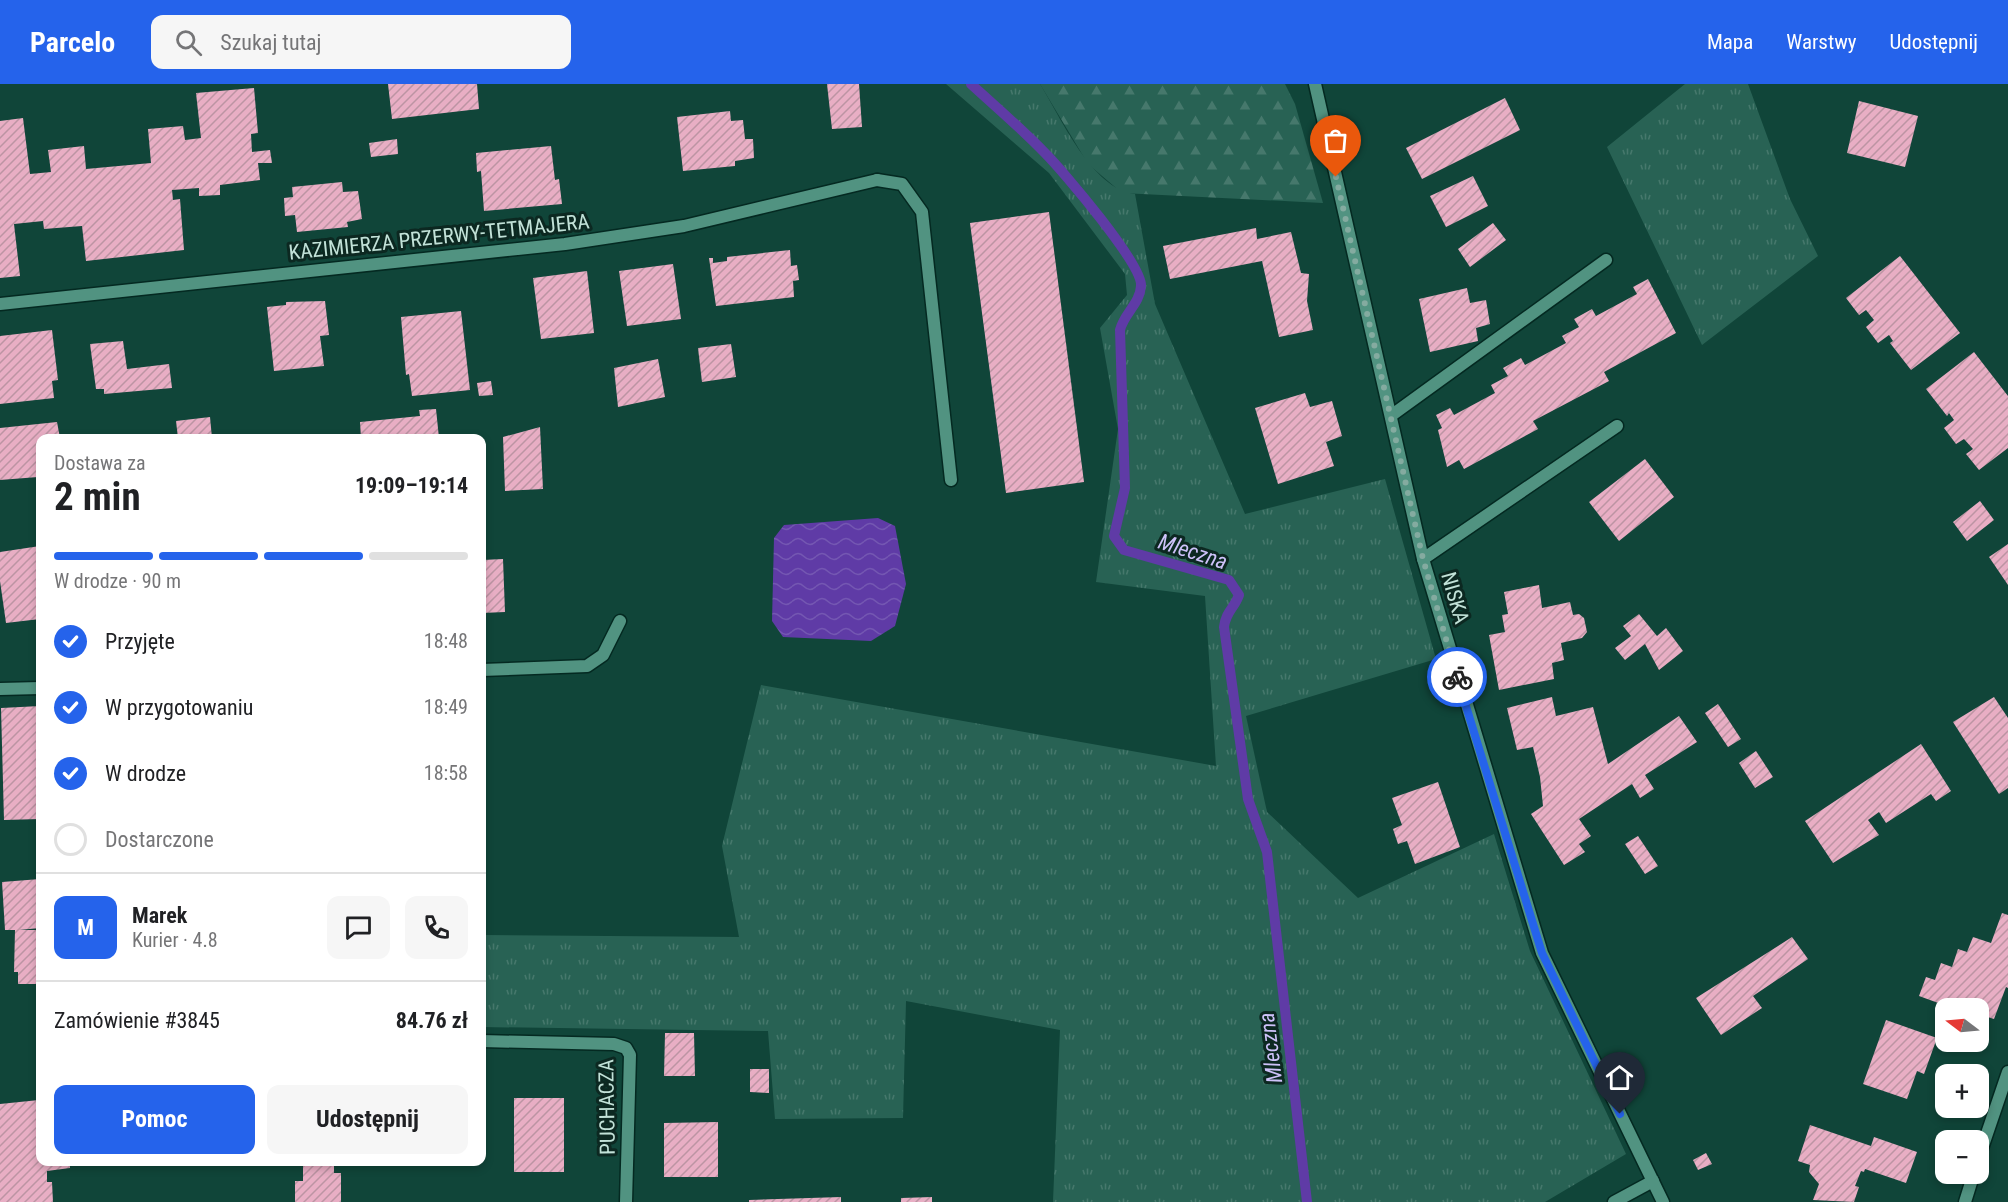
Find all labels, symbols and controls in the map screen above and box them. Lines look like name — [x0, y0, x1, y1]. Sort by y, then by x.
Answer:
search box — [151, 15, 571, 69]
text: Parcelo — [30, 26, 115, 59]
icon: search — [172, 26, 205, 59]
text: Szukaj tutaj — [220, 30, 322, 55]
text: Mapa — [1707, 30, 1753, 54]
text: Warstwy — [1786, 30, 1857, 54]
text: Udostępnij — [1890, 30, 1978, 54]
pin — [1310, 115, 1361, 177]
icon: bag — [1319, 124, 1352, 157]
street label: KAZIMIERZA PRZERWY-TETMAJERA — [288, 209, 590, 265]
text: Dostawa za — [54, 451, 146, 475]
text: 19:09–19:14 — [355, 473, 468, 498]
text: 2 min — [54, 474, 141, 520]
water label: Mleczna — [1155, 529, 1230, 574]
text: W drodze · 90 m — [54, 569, 181, 593]
street label: NISKA — [1436, 569, 1474, 627]
icon: check — [54, 625, 87, 658]
text: Przyjęte — [105, 629, 175, 654]
text: 18:48 — [424, 629, 468, 653]
courier — [1427, 647, 1487, 707]
icon: bike — [1441, 661, 1474, 694]
icon: check — [54, 691, 87, 724]
text: W przygotowaniu — [105, 695, 253, 720]
text: 18:49 — [424, 695, 468, 719]
icon: check — [54, 757, 87, 790]
text: W drodze — [105, 761, 186, 786]
text: 18:58 — [424, 761, 468, 785]
text: Dostarczone — [105, 827, 214, 852]
button: chat — [327, 896, 390, 959]
button: phone — [405, 896, 468, 959]
text: Marek — [132, 903, 187, 928]
text: M — [77, 915, 94, 940]
text: Kurier · 4.8 — [132, 928, 218, 952]
north arrow — [1935, 998, 1989, 1052]
map controls — [1935, 998, 1989, 1184]
text: Zamówienie #3845 — [54, 1008, 220, 1033]
text: 84.76 zł — [396, 1008, 468, 1033]
water label: Mleczna — [1254, 1011, 1287, 1085]
pin — [1594, 1052, 1645, 1114]
street label: PUCHACZA — [594, 1059, 620, 1155]
icon: home — [1603, 1061, 1636, 1094]
button: + — [1935, 1064, 1989, 1118]
button: Pomoc — [54, 1085, 255, 1154]
button: Udostępnij — [267, 1085, 468, 1154]
button: − — [1935, 1130, 1989, 1184]

